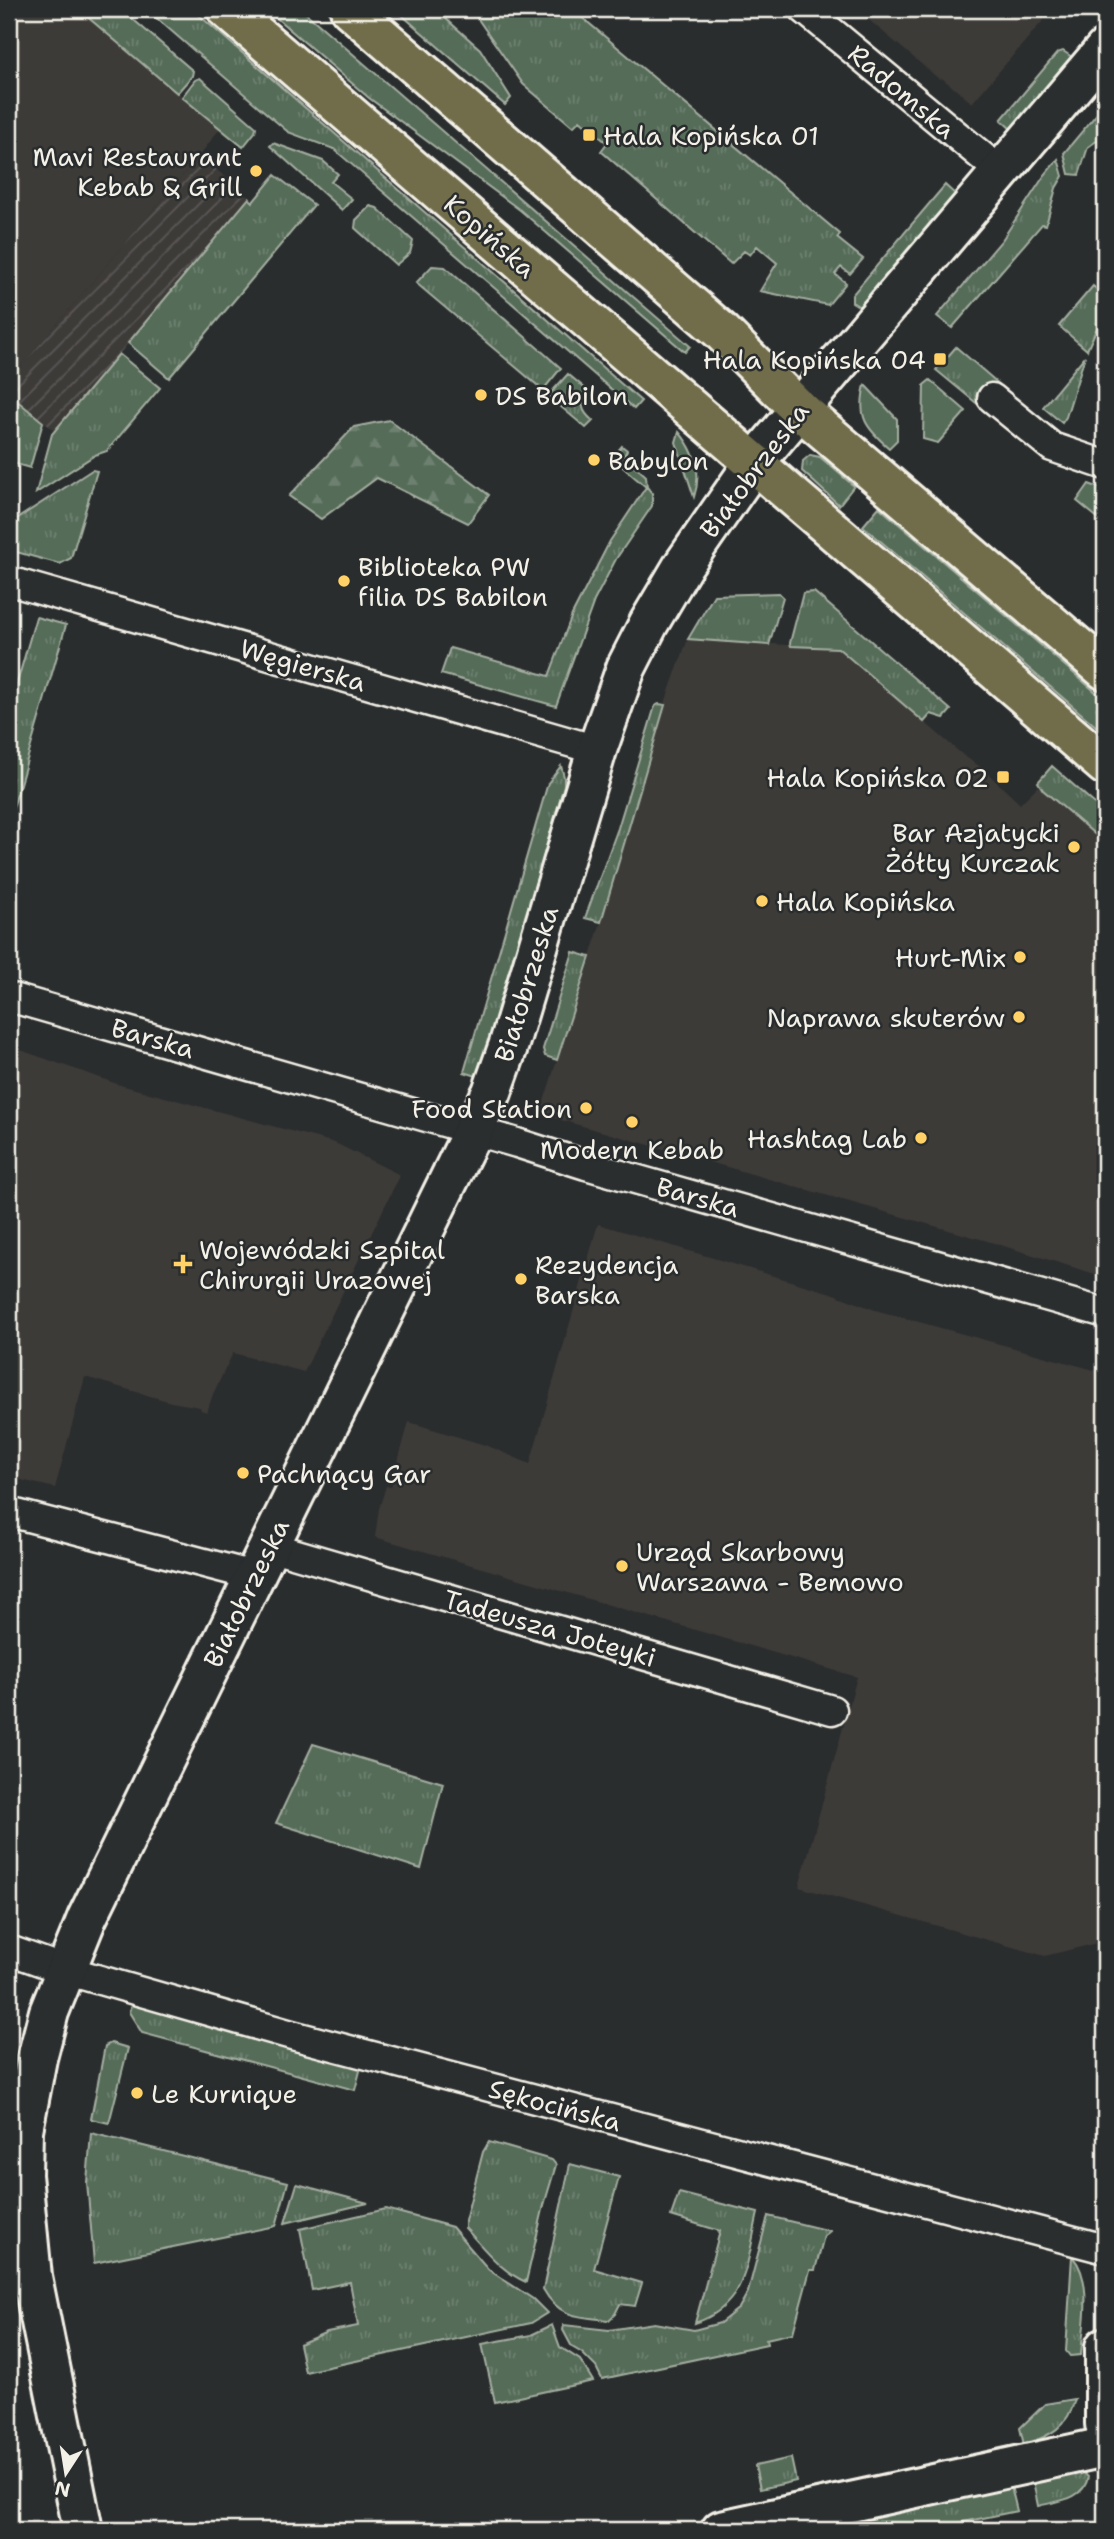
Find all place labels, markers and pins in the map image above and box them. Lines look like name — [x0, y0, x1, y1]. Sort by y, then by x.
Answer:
place label: Hala Kopińska 01 — [603, 118, 819, 153]
marker: Hala Kopińska 01 — [581, 127, 597, 143]
place label: Mavi Restaurant Kebab & Grill — [33, 139, 242, 204]
marker: Mavi Restaurant Kebab & Grill — [248, 163, 264, 179]
place label: Hala Kopińska 04 — [703, 342, 926, 377]
marker: Hala Kopińska 04 — [932, 351, 948, 367]
place label: DS Babilon — [495, 378, 628, 413]
marker: DS Babilon — [473, 387, 489, 403]
place label: Babylon — [608, 443, 708, 478]
marker: Babylon — [586, 452, 602, 468]
place label: Biblioteka PW filia DS Babilon — [358, 549, 548, 614]
marker: Biblioteka PW filia DS Babilon — [336, 573, 352, 589]
place label: Hala Kopińska 02 — [766, 760, 989, 795]
marker: Hala Kopińska 02 — [995, 769, 1011, 785]
place label: Bar Azjatycki Żółty Kurczak — [886, 815, 1060, 880]
marker: Bar Azjatycki Żółty Kurczak — [1066, 839, 1082, 855]
place label: Hala Kopińska — [776, 884, 955, 919]
marker: Hala Kopińska — [754, 893, 770, 909]
place label: Hurt-Mix — [895, 940, 1006, 975]
marker: Hurt-Mix — [1012, 949, 1028, 965]
place label: Naprawa skuterów — [766, 1000, 1005, 1035]
marker: Naprawa skuterów — [1011, 1009, 1027, 1025]
place label: Food Station — [411, 1091, 572, 1126]
marker: Food Station — [578, 1100, 594, 1116]
marker: Modern Kebab — [624, 1114, 640, 1130]
place label: Hashtag Lab — [747, 1121, 907, 1156]
marker: Hashtag Lab — [913, 1130, 929, 1146]
place label: Modern Kebab — [540, 1132, 724, 1167]
place label: Wojewódzki Szpital Chirurgii Urazowej — [199, 1232, 445, 1297]
place label: Rezydencja Barska — [535, 1247, 678, 1312]
marker: Wojewódzki Szpital Chirurgii Urazowej — [173, 1254, 193, 1274]
marker: Rezydencja Barska — [513, 1271, 529, 1287]
place label: Pachnący Gar — [257, 1456, 431, 1491]
marker: Pachnący Gar — [235, 1465, 251, 1481]
place label: Urząd Skarbowy Warszawa - Bemowo — [636, 1534, 904, 1599]
marker: Urząd Skarbowy Warszawa - Bemowo — [614, 1558, 630, 1574]
place label: Le Kurnique — [151, 2076, 297, 2111]
marker: Le Kurnique — [129, 2085, 145, 2101]

